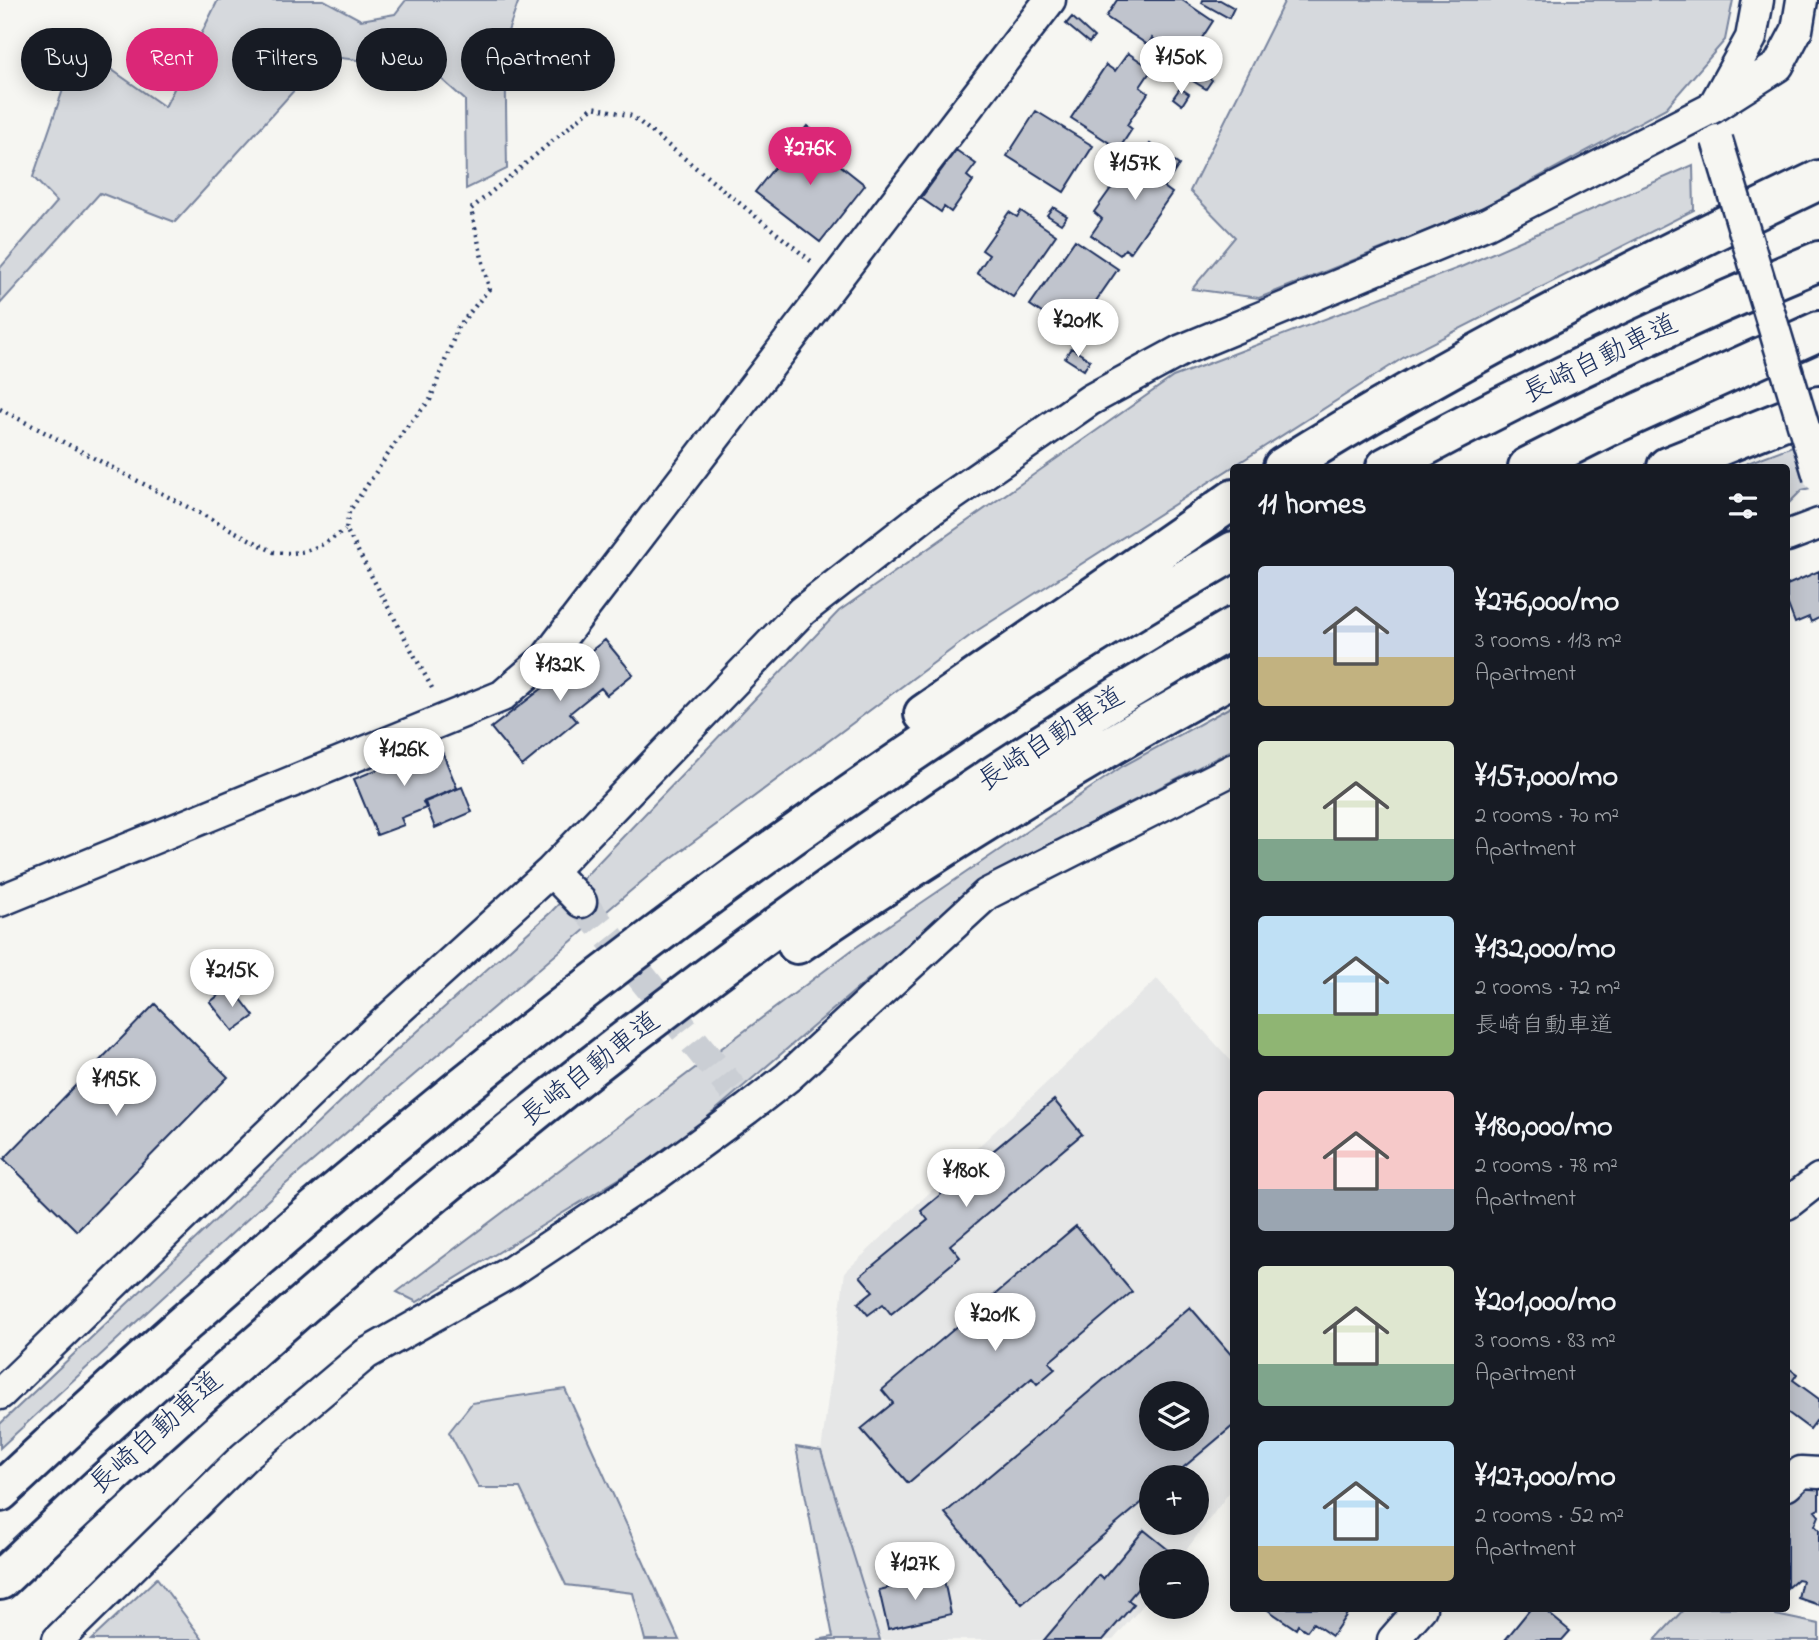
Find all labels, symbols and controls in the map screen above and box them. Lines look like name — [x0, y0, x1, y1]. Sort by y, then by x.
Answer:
chip: Buy — [21, 28, 112, 91]
chip: Rent — [126, 28, 218, 91]
chip: Filters — [232, 28, 342, 91]
chip: New — [356, 28, 447, 91]
chip: Apartment — [461, 28, 615, 91]
pin: ¥150K — [1132, 36, 1230, 96]
text: ¥150K — [1156, 42, 1206, 75]
pin: ¥276K — [761, 128, 859, 187]
text: ¥276K — [784, 133, 836, 166]
pin: ¥157K — [1086, 142, 1184, 202]
text: ¥157K — [1110, 148, 1160, 181]
pin: ¥201K — [1029, 300, 1127, 359]
text: ¥201K — [1054, 305, 1102, 338]
street label: 長崎自動車道 — [1517, 305, 1685, 415]
text: 11 homes — [1258, 484, 1366, 528]
icon: filters — [1724, 487, 1762, 525]
text: ¥276,000/mo — [1475, 581, 1619, 625]
icon: home — [1314, 594, 1398, 678]
text: 3 rooms · 113 m² — [1475, 625, 1622, 658]
pin: ¥132K — [511, 644, 609, 703]
text: ¥132K — [536, 649, 584, 682]
text: Apartment — [1475, 658, 1576, 691]
street label: 長崎自動車道 — [970, 677, 1134, 803]
pin: ¥126K — [355, 728, 453, 788]
text: ¥126K — [380, 734, 429, 767]
text: ¥157,000/mo — [1475, 756, 1618, 800]
icon: home — [1314, 769, 1398, 853]
text: 2 rooms · 70 m² — [1475, 800, 1619, 833]
text: Apartment — [1475, 833, 1576, 866]
text: ¥132,000/mo — [1475, 928, 1616, 972]
icon: home — [1314, 944, 1398, 1028]
pin: ¥215K — [183, 950, 281, 1009]
text: ¥215K — [206, 955, 258, 988]
text: 2 rooms · 72 m² — [1475, 972, 1621, 1005]
street label: 長崎自動車道 — [512, 1002, 670, 1138]
text: 長崎自動車道 — [1475, 1010, 1613, 1043]
pin: ¥195K — [67, 1058, 165, 1118]
text: ¥195K — [92, 1064, 140, 1097]
text: ¥180,000/mo — [1475, 1106, 1613, 1150]
icon: home — [1314, 1119, 1398, 1203]
pin: ¥180K — [917, 1150, 1015, 1209]
text: 2 rooms · 78 m² — [1475, 1150, 1618, 1183]
text: ¥180K — [943, 1155, 989, 1188]
text: Apartment — [1475, 1183, 1576, 1216]
text: ¥201,000/mo — [1475, 1281, 1616, 1325]
pin: ¥201K — [946, 1294, 1044, 1353]
icon: home — [1314, 1294, 1398, 1378]
text: ¥201K — [971, 1299, 1019, 1332]
text: 3 rooms · 83 m² — [1475, 1325, 1616, 1358]
text: Apartment — [1475, 1358, 1576, 1391]
street label: 長崎自動車道 — [81, 1363, 233, 1505]
map controls — [1139, 1381, 1209, 1619]
button: layers — [1139, 1381, 1209, 1451]
text: ¥127,000/mo — [1475, 1456, 1616, 1500]
button: + — [1139, 1465, 1209, 1535]
icon: home — [1314, 1469, 1398, 1553]
text: 2 rooms · 52 m² — [1475, 1500, 1624, 1533]
text: Apartment — [1475, 1533, 1576, 1566]
pin: ¥127K — [866, 1542, 964, 1602]
text: ¥127K — [891, 1548, 939, 1581]
button: − — [1139, 1549, 1209, 1619]

